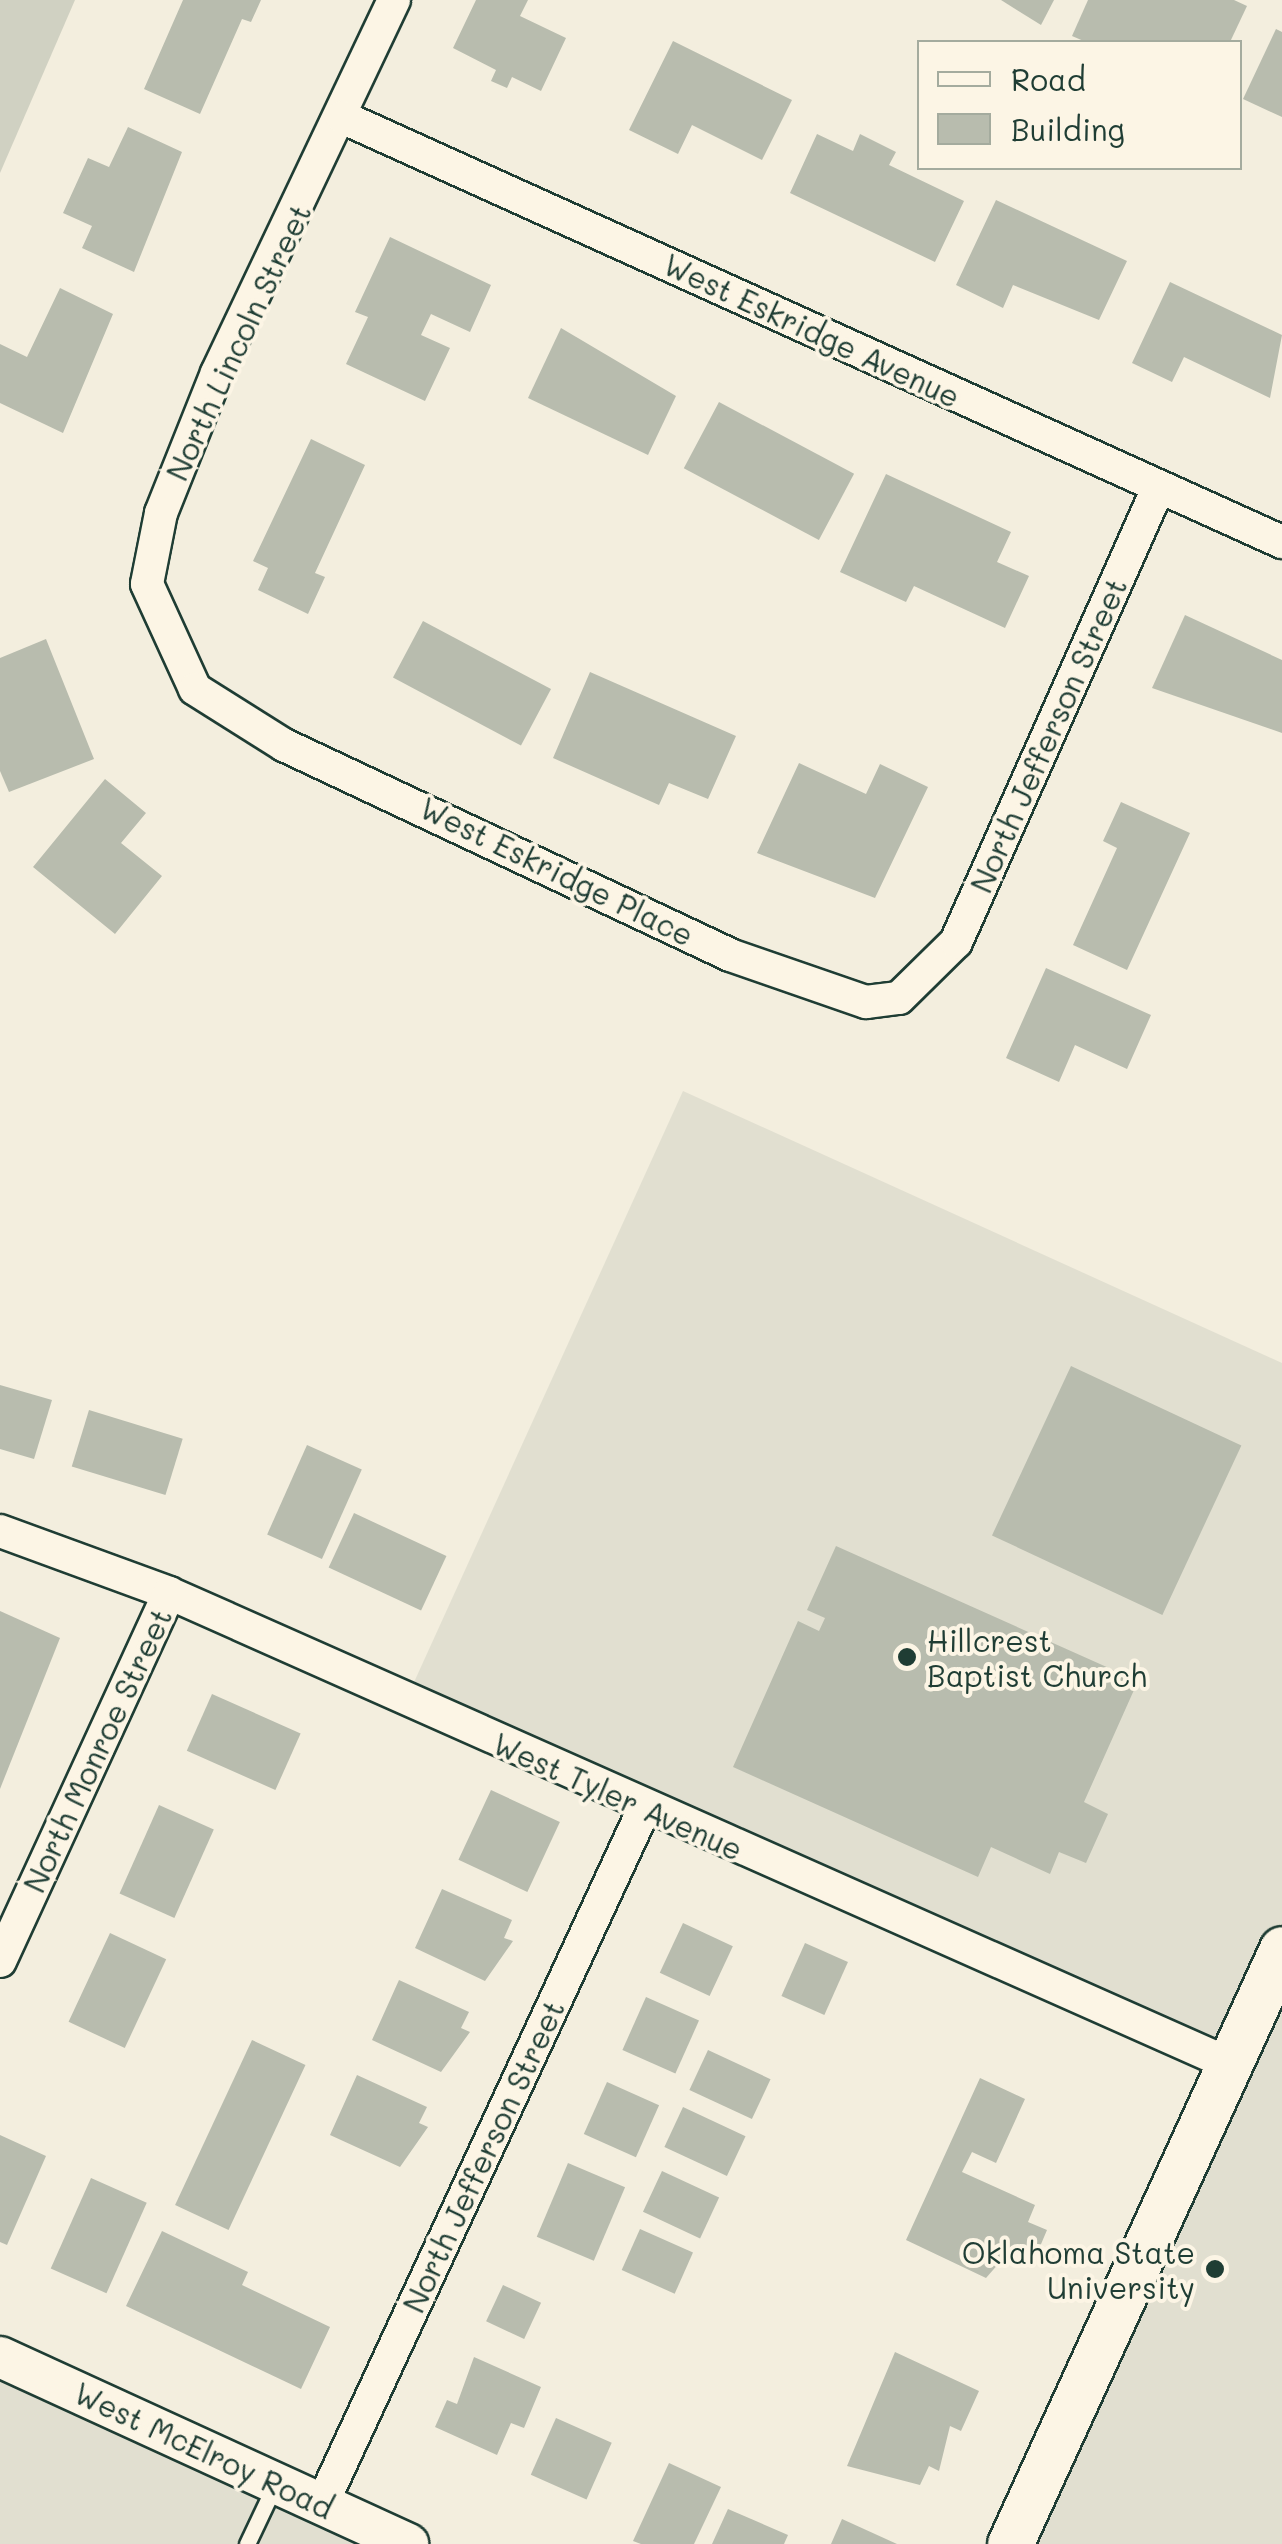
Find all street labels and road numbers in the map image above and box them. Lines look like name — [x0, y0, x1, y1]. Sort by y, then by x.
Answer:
street label: North Lincoln Street — [158, 198, 318, 486]
street label: West Eskridge Avenue — [658, 246, 966, 414]
street label: North Jefferson Street — [962, 572, 1134, 898]
street label: West Eskridge Place — [414, 789, 700, 953]
street label: North Monroe Street — [15, 1602, 179, 1898]
street label: West Tyler Avenue — [488, 1725, 748, 1867]
street label: North Jefferson Street — [395, 1994, 571, 2318]
street label: West McElroy Road — [69, 2374, 339, 2526]

